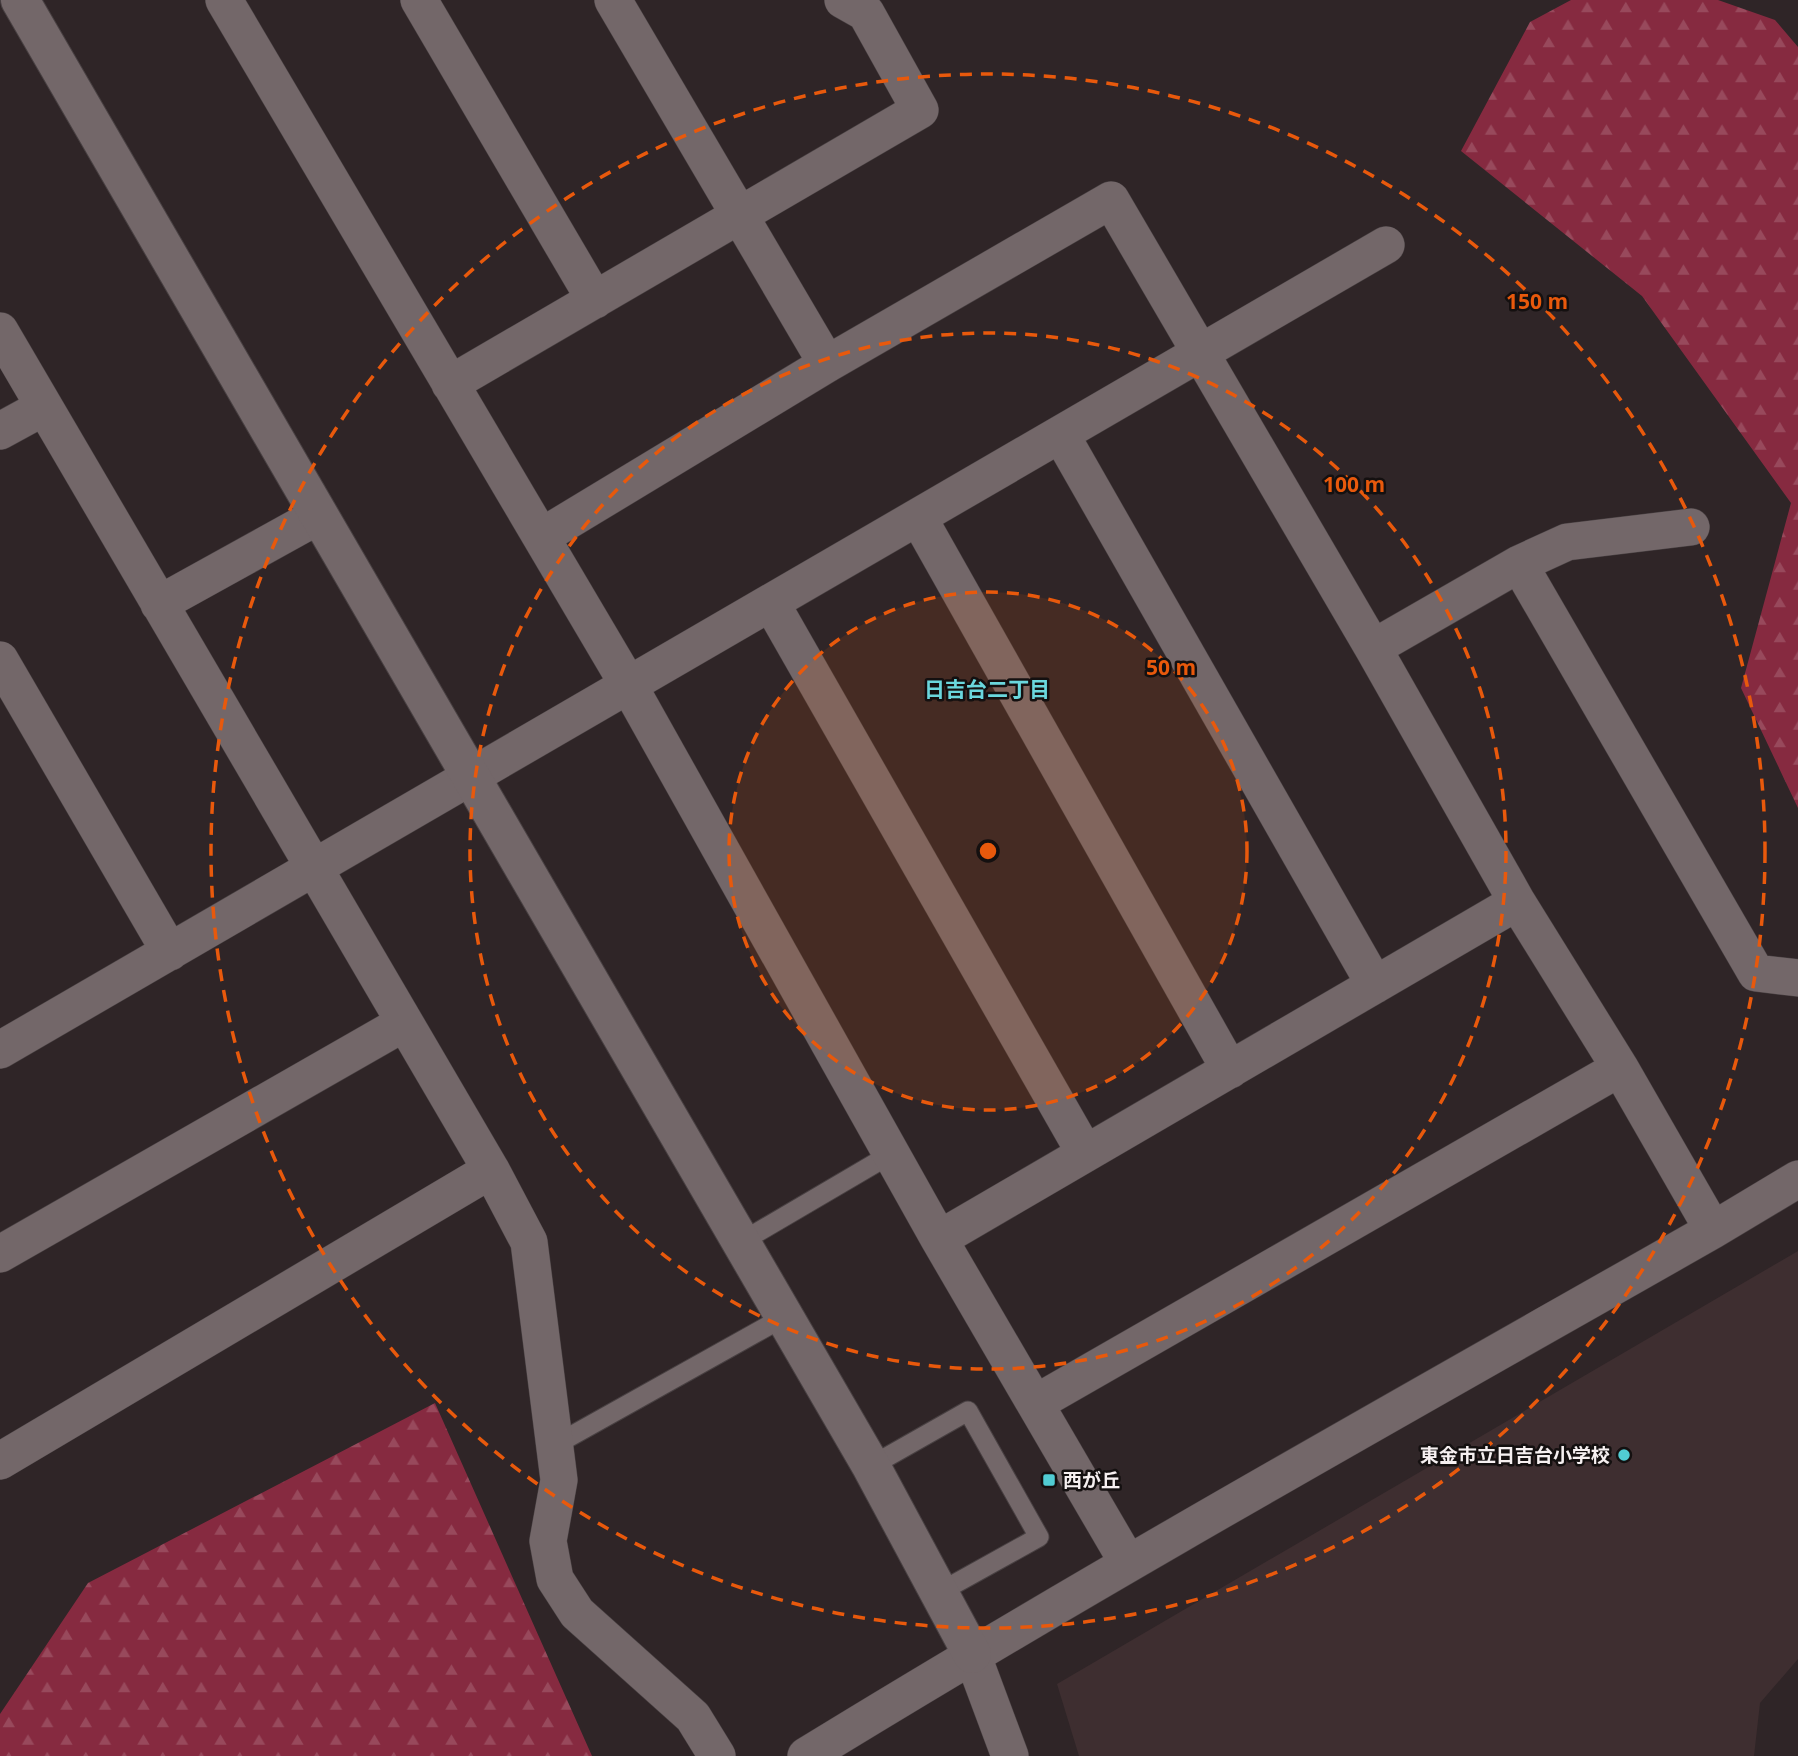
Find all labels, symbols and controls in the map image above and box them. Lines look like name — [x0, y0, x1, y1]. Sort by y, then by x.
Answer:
text: 150 m — [1506, 287, 1568, 315]
text: 100 m — [1323, 470, 1385, 498]
text: 50 m — [1146, 653, 1196, 681]
district label: 日吉台二丁目 — [924, 675, 1050, 703]
centre of rings — [976, 839, 1000, 863]
place label: 東金市立日吉台小学校 — [1420, 1442, 1610, 1468]
marker: 東金市立日吉台小学校 — [1616, 1447, 1632, 1463]
place label: 西が丘 — [1063, 1467, 1120, 1493]
marker: 西が丘 — [1041, 1472, 1057, 1488]

